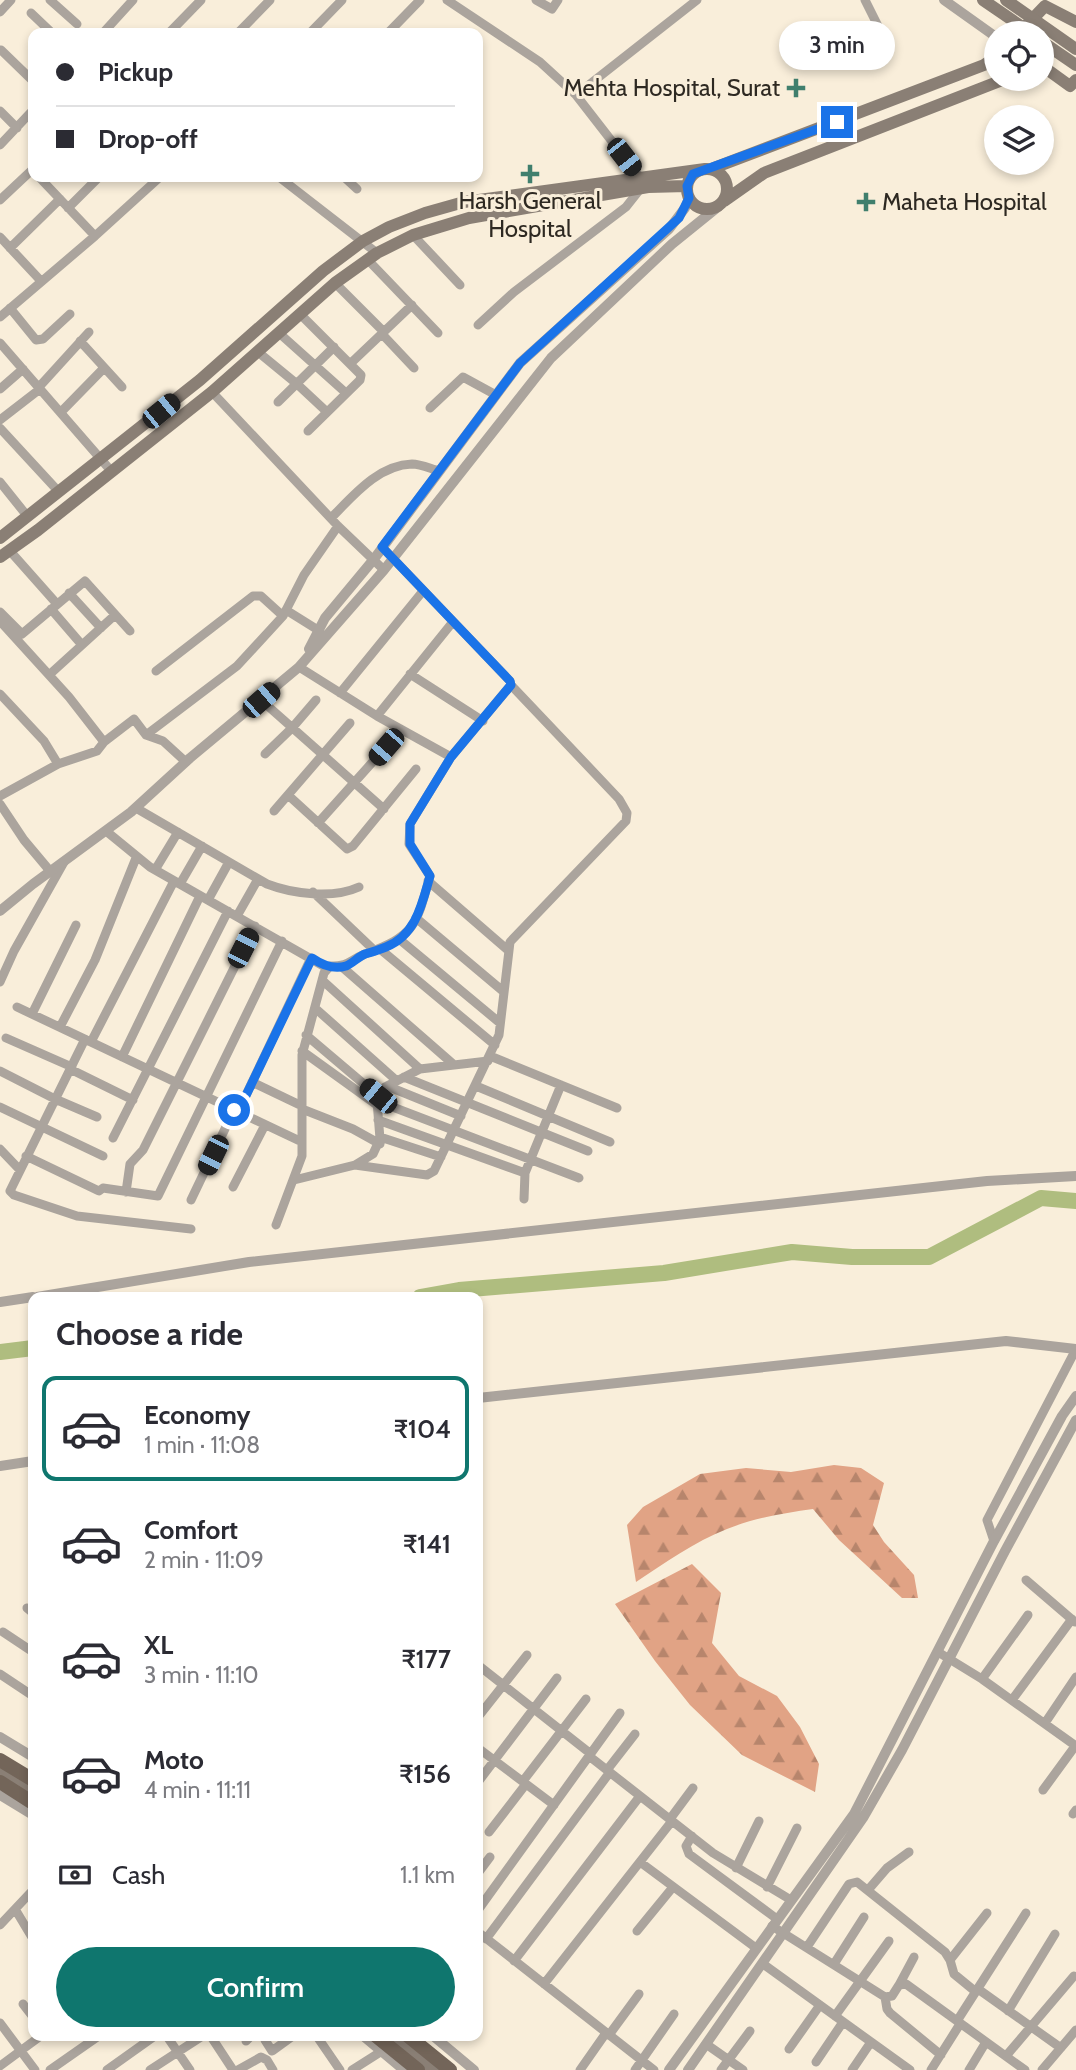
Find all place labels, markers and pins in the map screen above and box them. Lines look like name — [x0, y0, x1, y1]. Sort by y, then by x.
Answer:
place label: Mehta Hospital, Surat — [563, 73, 780, 102]
marker: Mehta Hospital, Surat — [786, 78, 806, 98]
marker: Harsh General Hospital — [520, 164, 540, 184]
place label: Harsh General Hospital — [459, 186, 602, 243]
place label: Maheta Hospital — [882, 187, 1047, 216]
marker: Maheta Hospital — [856, 192, 876, 212]

